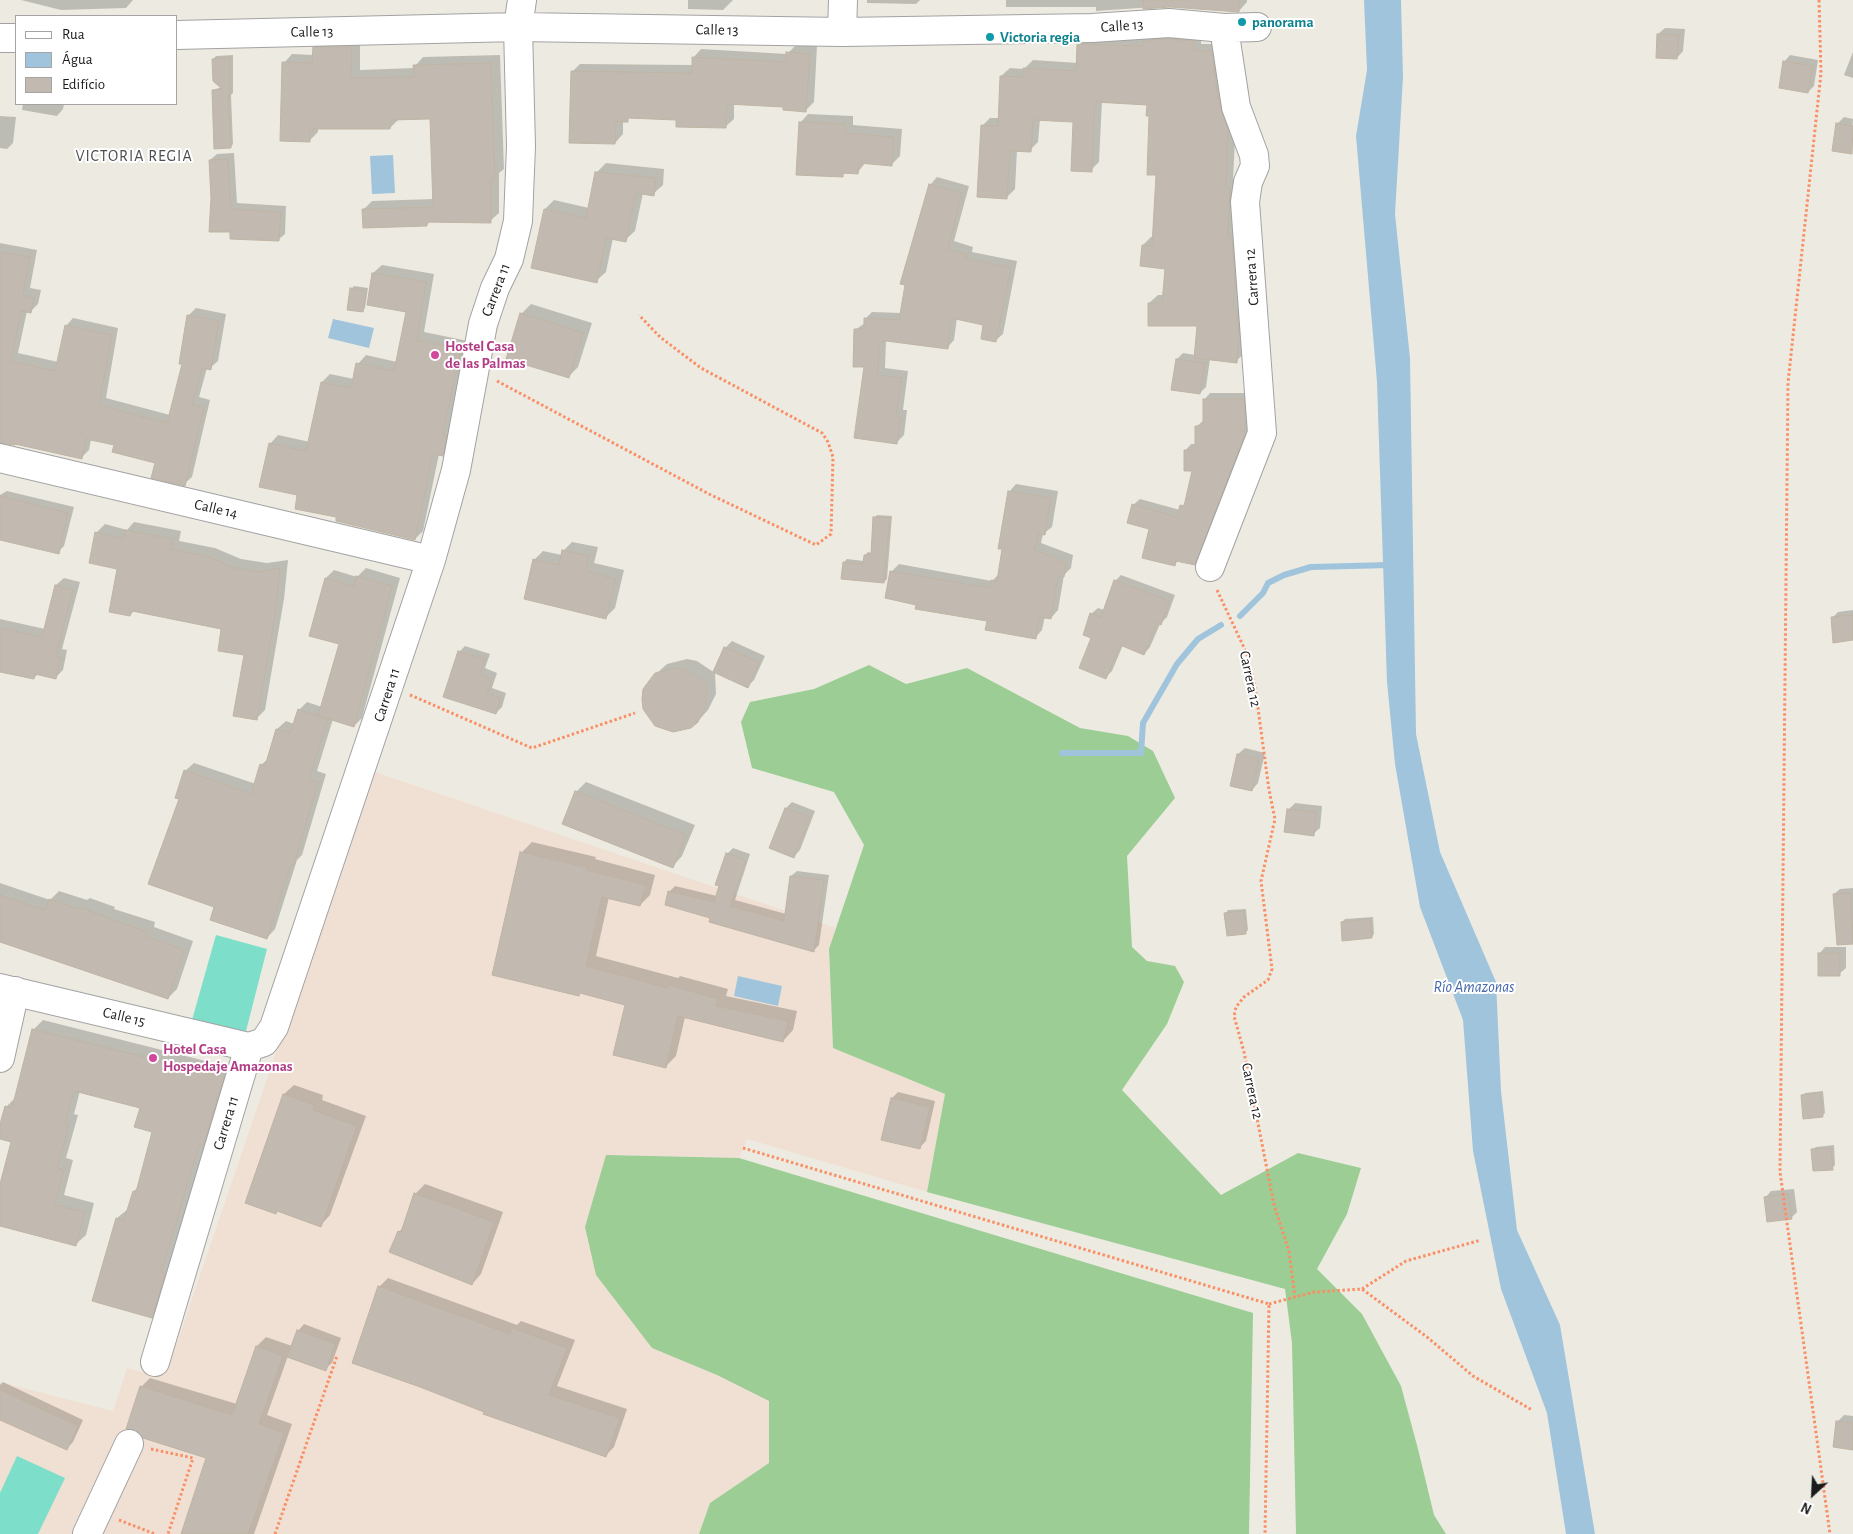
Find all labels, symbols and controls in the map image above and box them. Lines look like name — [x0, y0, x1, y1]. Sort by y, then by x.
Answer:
place label: panorama — [1252, 13, 1314, 31]
legend — [15, 15, 178, 105]
street label: Calle 13 — [1100, 16, 1144, 36]
marker: panorama — [1236, 16, 1248, 28]
street label: Calle 13 — [695, 21, 739, 39]
street label: Calle 13 — [290, 23, 334, 41]
text: Rua — [62, 27, 85, 42]
place label: Victoria regia — [1000, 28, 1080, 46]
marker: Victoria regia — [984, 31, 996, 43]
text: Água — [62, 52, 93, 67]
text: Edifício — [62, 77, 105, 92]
district label: VICTORIA REGIA — [74, 146, 194, 166]
street label: Carrera 12 — [1241, 248, 1263, 306]
street label: Carrera 11 — [478, 261, 514, 319]
place label: Hostel Casa de las Palmas — [445, 337, 526, 372]
marker: Hostel Casa de las Palmas — [429, 349, 441, 361]
street label: Calle 14 — [193, 495, 239, 523]
street label: Carrera 12 — [1235, 649, 1265, 709]
street label: Carrera 11 — [370, 666, 404, 724]
water label: Río Amazonas — [1434, 977, 1514, 997]
street label: Calle 15 — [101, 1003, 147, 1031]
place label: Hotel Casa Hospedaje Amazonas — [163, 1040, 293, 1075]
marker: Hotel Casa Hospedaje Amazonas — [147, 1052, 159, 1064]
street label: Carrera 12 — [1237, 1061, 1267, 1121]
street label: Carrera 11 — [209, 1094, 243, 1152]
north arrow — [1788, 1469, 1838, 1519]
text: N — [1799, 1499, 1814, 1516]

